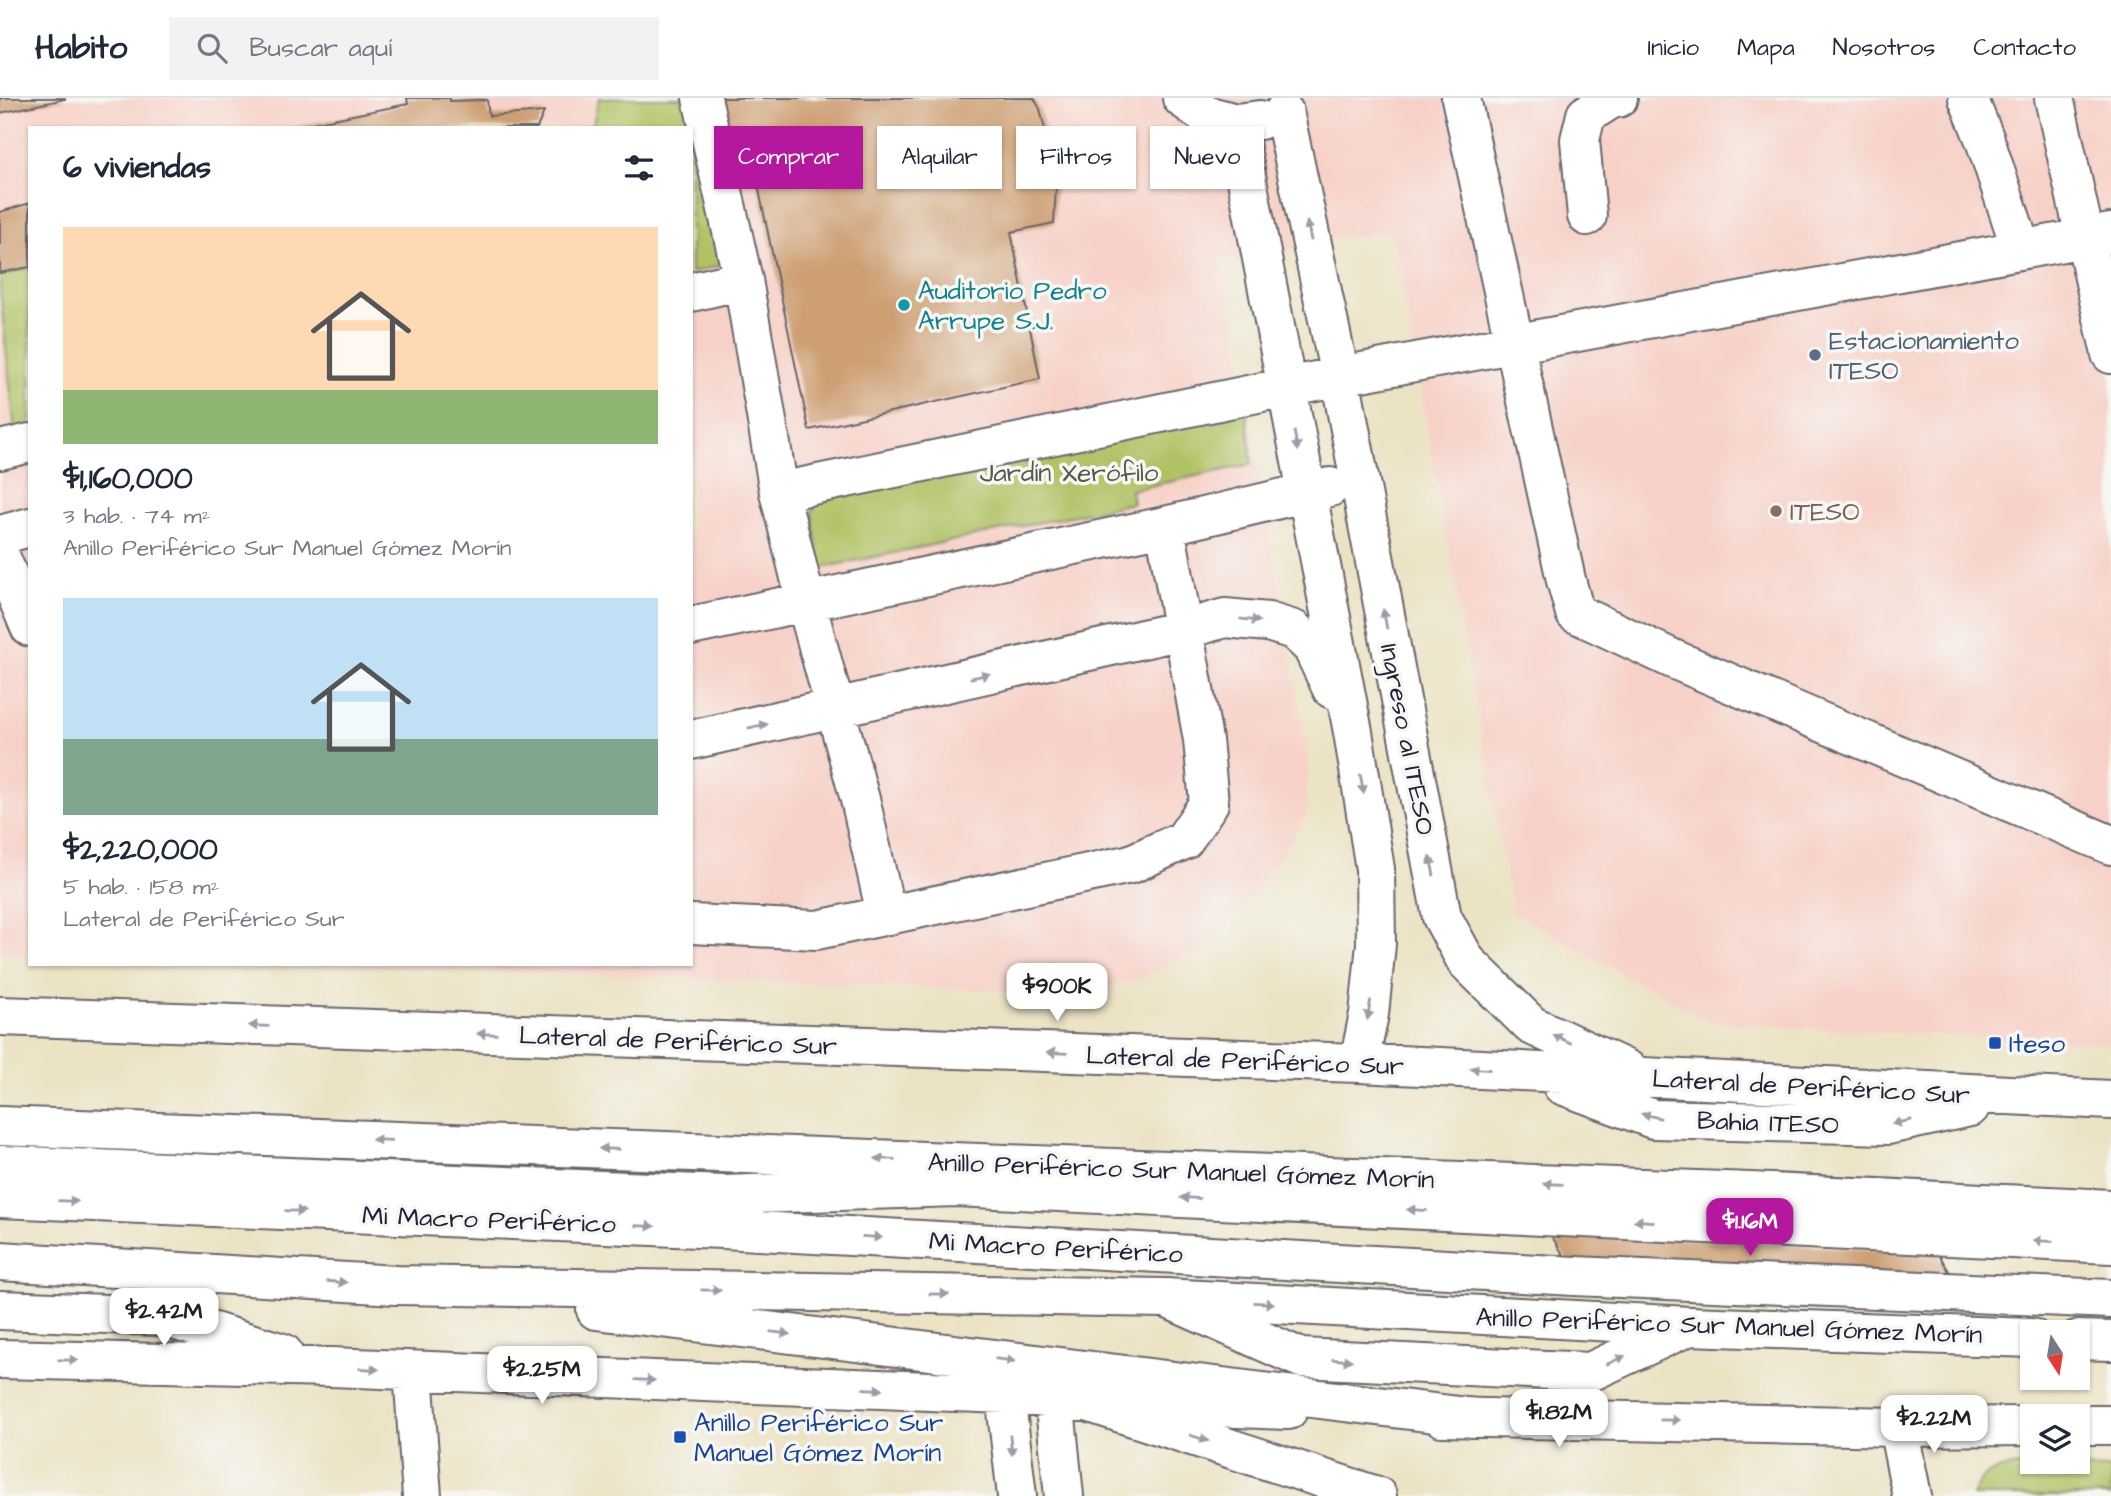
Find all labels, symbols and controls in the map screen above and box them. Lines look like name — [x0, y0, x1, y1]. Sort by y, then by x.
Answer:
search box — [169, 17, 659, 80]
text: Habito — [35, 25, 127, 71]
icon: search — [193, 29, 231, 67]
text: Buscar aquí — [249, 30, 392, 66]
text: Inicio — [1647, 31, 1699, 65]
text: Mapa — [1737, 31, 1795, 65]
text: Nosotros — [1833, 31, 1935, 65]
text: Contacto — [1973, 31, 2076, 65]
chip: Comprar — [714, 126, 863, 189]
chip: Alquilar — [877, 126, 1002, 189]
chip: Filtros — [1016, 126, 1136, 189]
chip: Nuevo — [1150, 126, 1264, 189]
text: 6 viviendas — [63, 147, 211, 189]
icon: filters — [620, 149, 658, 187]
one-way arrow — [1304, 220, 1315, 242]
icon: home — [298, 273, 424, 399]
place label: Auditorio Pedro Arrupe S.J. — [918, 273, 1107, 339]
marker: Auditorio Pedro Arrupe S.J. — [896, 297, 912, 313]
place label: Estacionamiento ITESO — [1829, 323, 2019, 389]
marker: Estacionamiento ITESO — [1807, 347, 1823, 363]
one-way arrow — [1291, 430, 1302, 452]
park label: Jardín Xerófilo — [980, 455, 1159, 491]
text: $1,160,000 — [63, 458, 193, 500]
place label: ITESO — [1790, 494, 1860, 530]
text: 3 hab. · 74 m² — [63, 500, 210, 532]
marker: ITESO — [1768, 503, 1784, 519]
text: Anillo Periférico Sur Manuel Gómez Morín — [63, 532, 511, 564]
one-way arrow — [1380, 607, 1391, 629]
one-way arrow — [1239, 615, 1261, 626]
street label: Ingreso al ITESO — [1369, 640, 1443, 838]
icon: home — [298, 644, 424, 770]
one-way arrow — [969, 670, 991, 681]
one-way arrow — [747, 720, 769, 731]
one-way arrow — [1357, 773, 1368, 795]
text: $2,220,000 — [63, 829, 218, 871]
one-way arrow — [1426, 855, 1437, 877]
text: 5 hab. · 158 m² — [63, 871, 219, 903]
text: Lateral de Periférico Sur — [63, 903, 344, 935]
pin: $900K — [1008, 964, 1106, 1023]
text: $900K — [1023, 970, 1091, 1002]
one-way arrow — [1363, 1000, 1374, 1022]
street label: Lateral de Periférico Sur — [518, 1017, 838, 1065]
one-way arrow — [248, 1020, 270, 1031]
place label: Iteso — [2009, 1026, 2066, 1062]
one-way arrow — [475, 1028, 497, 1039]
one-way arrow — [1552, 1033, 1572, 1045]
marker: Iteso — [1987, 1035, 2003, 1051]
street label: Lateral de Periférico Sur — [1085, 1037, 1405, 1085]
one-way arrow — [1046, 1047, 1068, 1058]
street label: Lateral de Periférico Sur — [1651, 1061, 1971, 1113]
one-way arrow — [1469, 1063, 1491, 1074]
street label: Bahia ITESO — [1696, 1103, 1839, 1143]
one-way arrow — [1640, 1111, 1662, 1122]
one-way arrow — [1891, 1117, 1913, 1128]
one-way arrow — [370, 1135, 392, 1146]
one-way arrow — [598, 1143, 620, 1154]
street label: Anillo Periférico Sur Manuel Gómez Morín — [927, 1144, 1435, 1198]
one-way arrow — [874, 1154, 896, 1165]
one-way arrow — [1542, 1179, 1564, 1190]
one-way arrow — [1179, 1193, 1201, 1204]
one-way arrow — [57, 1195, 79, 1206]
street label: Mi Macro Periférico — [361, 1198, 617, 1242]
pin: $1.16M — [1693, 1198, 1807, 1258]
one-way arrow — [1406, 1204, 1428, 1215]
one-way arrow — [285, 1205, 307, 1216]
text: $1.16M — [1722, 1205, 1778, 1237]
one-way arrow — [1633, 1215, 1655, 1226]
one-way arrow — [634, 1220, 656, 1231]
street label: Mi Macro Periférico — [928, 1223, 1184, 1273]
one-way arrow — [862, 1232, 884, 1243]
one-way arrow — [2032, 1235, 2054, 1246]
one-way arrow — [326, 1277, 348, 1288]
one-way arrow — [701, 1285, 723, 1296]
pin: $2.42M — [107, 1288, 221, 1348]
one-way arrow — [928, 1288, 950, 1300]
text: $2.42M — [125, 1295, 203, 1327]
one-way arrow — [1253, 1298, 1275, 1309]
street label: Anillo Periférico Sur Manuel Gómez Morín — [1475, 1299, 1983, 1353]
north arrow — [2020, 1320, 2090, 1390]
map controls — [2020, 1320, 2090, 1474]
one-way arrow — [769, 1327, 791, 1338]
pin: $2.25M — [485, 1346, 599, 1406]
text: $2.25M — [503, 1353, 581, 1385]
one-way arrow — [1606, 1354, 1626, 1366]
one-way arrow — [57, 1355, 79, 1366]
one-way arrow — [995, 1355, 1017, 1366]
one-way arrow — [1332, 1355, 1354, 1366]
one-way arrow — [358, 1364, 380, 1375]
one-way arrow — [635, 1375, 657, 1386]
one-way arrow — [862, 1383, 884, 1394]
pin: $1.82M — [1502, 1390, 1616, 1449]
text: $1.82M — [1526, 1396, 1592, 1428]
pin: $2.22M — [1877, 1396, 1991, 1455]
text: $2.22M — [1897, 1402, 1971, 1434]
button: layers — [2020, 1404, 2090, 1474]
place label: Anillo Periférico Sur Manuel Gómez Morín — [694, 1405, 943, 1471]
one-way arrow — [1659, 1415, 1681, 1426]
marker: Anillo Periférico Sur Manuel Gómez Morín — [672, 1429, 688, 1445]
one-way arrow — [1189, 1433, 1210, 1444]
one-way arrow — [1005, 1434, 1016, 1456]

